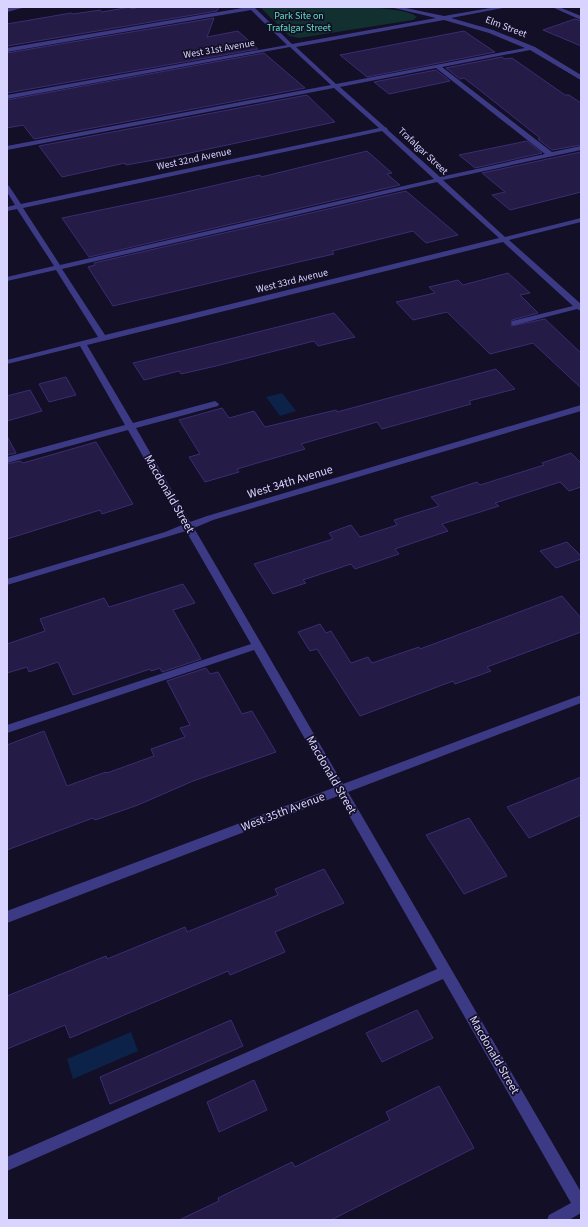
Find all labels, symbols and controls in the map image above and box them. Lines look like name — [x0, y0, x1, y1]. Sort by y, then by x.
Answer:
park label: Park Site on Trafalgar Street — [267, 9, 332, 35]
street label: Elm Street — [483, 13, 529, 41]
street label: West 31st Avenue — [182, 36, 256, 62]
street label: Trafalgar Street — [395, 124, 452, 178]
street label: West 32nd Avenue — [155, 144, 233, 174]
street label: West 33rd Avenue — [254, 265, 330, 297]
street label: Macdonald Street — [140, 452, 198, 536]
street label: West 34th Avenue — [245, 461, 335, 503]
street label: Macdonald Street — [302, 733, 360, 817]
street label: West 35th Avenue — [239, 788, 327, 836]
street label: Macdonald Street — [465, 1013, 523, 1097]

